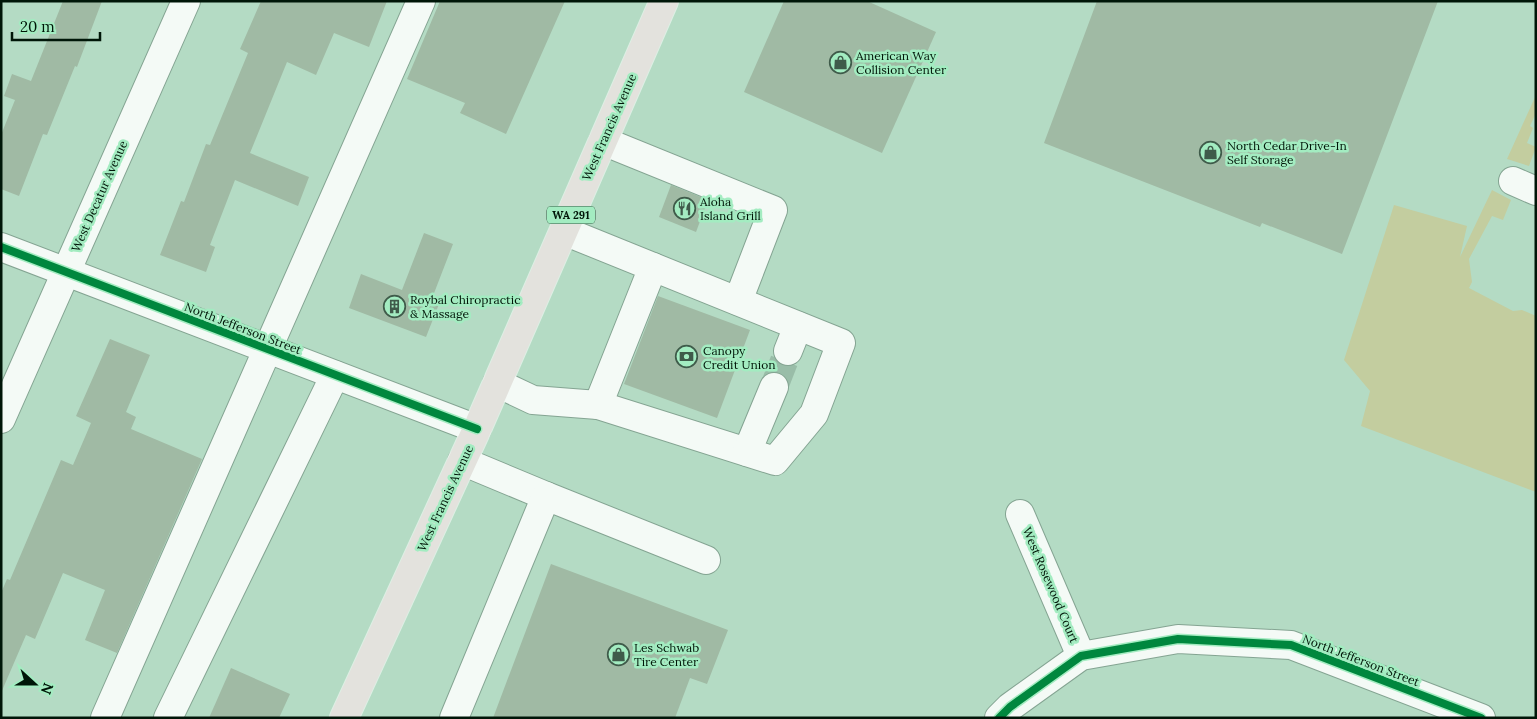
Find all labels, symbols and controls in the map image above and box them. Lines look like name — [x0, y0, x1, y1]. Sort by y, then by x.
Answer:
scale bar — [12, 10, 100, 42]
text: 20 m — [20, 17, 55, 36]
place label: American Way Collision Center — [855, 48, 947, 77]
shop icon: American Way Collision Center — [828, 50, 852, 74]
street label: West Francis Avenue — [579, 71, 640, 183]
street label: West Decatur Avenue — [68, 138, 130, 254]
place label: North Cedar Drive-In Self Storage — [1227, 138, 1347, 167]
shop icon: North Cedar Drive-In Self Storage — [1199, 140, 1223, 164]
place label: Aloha Island Grill — [699, 194, 761, 223]
restaurant icon: Aloha Island Grill — [672, 196, 696, 220]
road number: WA 291 — [547, 206, 595, 224]
place label: Roybal Chiropractic & Massage — [410, 292, 521, 321]
building icon: Roybal Chiropractic & Massage — [382, 294, 406, 318]
street label: North Jefferson Street — [182, 299, 304, 357]
place label: Canopy Credit Union — [703, 343, 775, 372]
bank icon: Canopy Credit Union — [675, 345, 699, 369]
street label: West Francis Avenue — [414, 442, 476, 554]
street label: West Rosewood Court — [1020, 525, 1082, 645]
street label: North Jefferson Street — [1300, 631, 1422, 689]
place label: Les Schwab Tire Center — [634, 640, 699, 669]
shop icon: Les Schwab Tire Center — [606, 642, 630, 666]
north arrow — [10, 659, 60, 709]
text: N — [37, 680, 57, 697]

